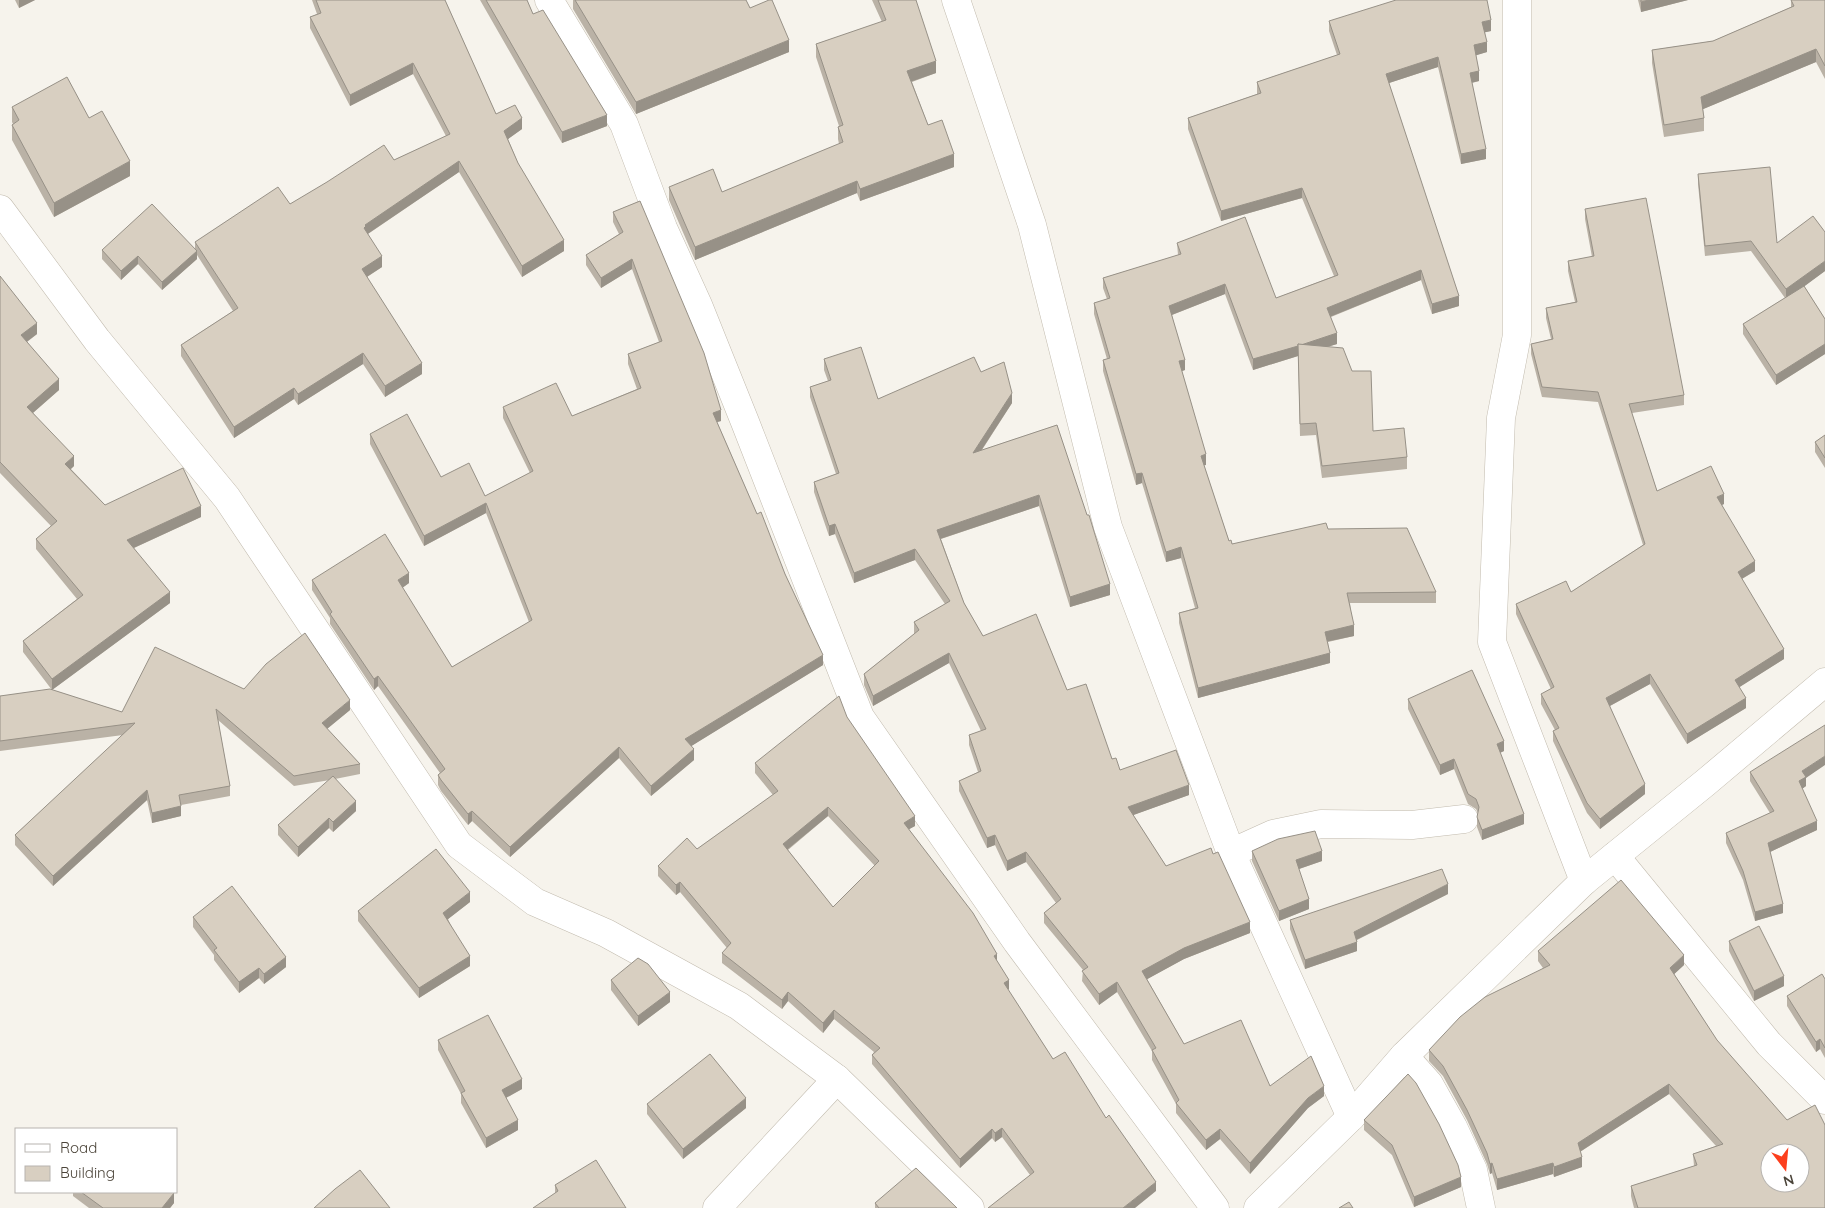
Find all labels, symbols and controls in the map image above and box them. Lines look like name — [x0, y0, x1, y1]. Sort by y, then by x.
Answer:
legend — [15, 1128, 178, 1193]
text: Road — [60, 1138, 97, 1157]
north arrow — [1760, 1143, 1810, 1193]
text: Building — [60, 1163, 115, 1182]
text: N — [1781, 1170, 1796, 1191]

